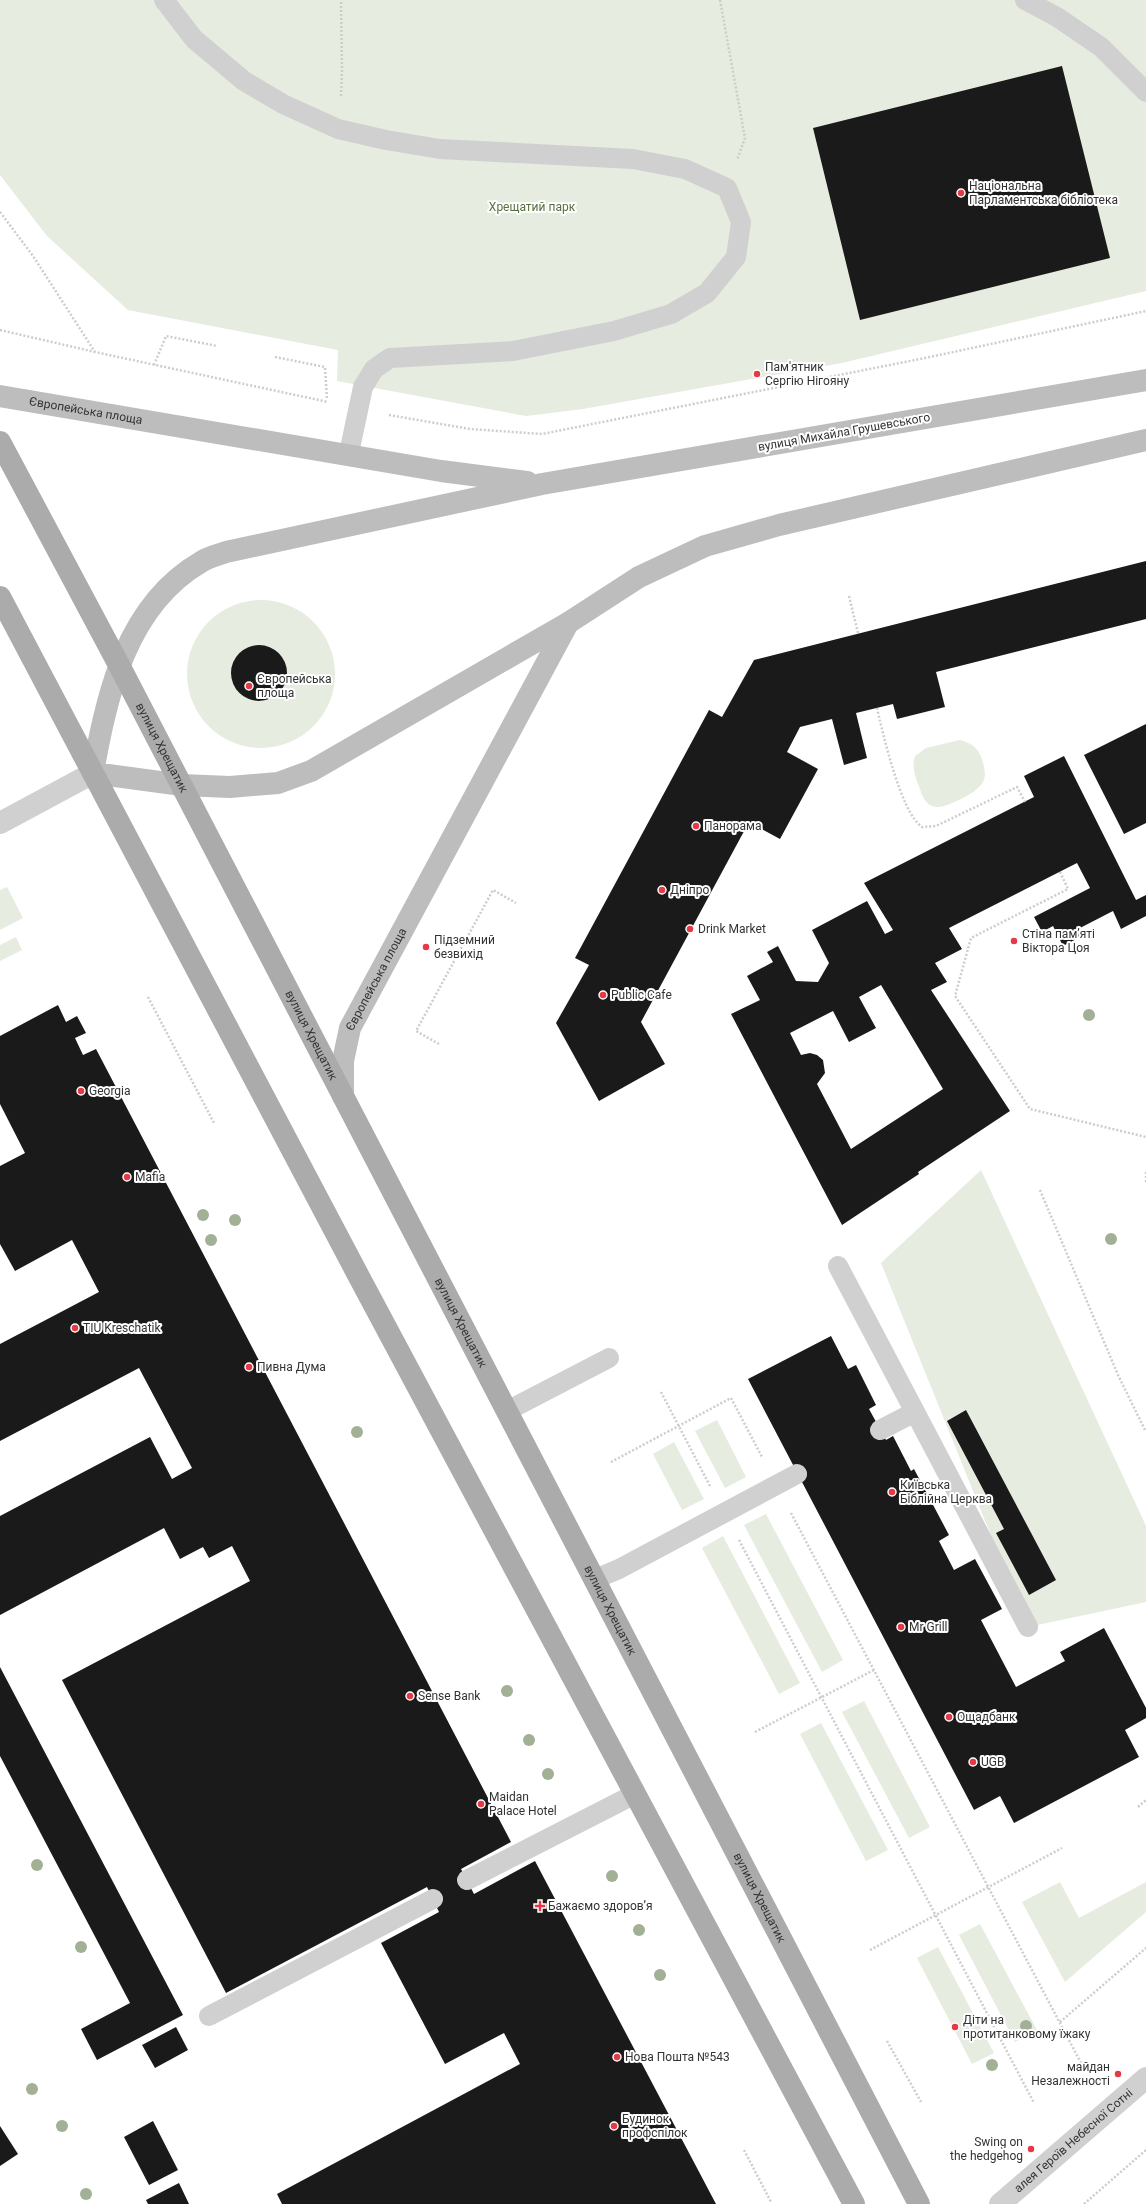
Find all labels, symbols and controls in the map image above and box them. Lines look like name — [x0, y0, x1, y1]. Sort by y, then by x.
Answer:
place label: Національна Парламентська бібліотека — [969, 179, 1118, 207]
marker: Національна Парламентська бібліотека — [956, 188, 966, 198]
park label: Хрещатий парк — [489, 200, 576, 214]
place label: Пам'ятник Сергію Нігояну — [765, 360, 849, 388]
marker: Пам'ятник Сергію Нігояну — [752, 369, 762, 379]
street label: Європейська площа — [28, 394, 144, 427]
street label: вулиця Михайла Грушевського — [757, 410, 931, 454]
place label: Європейська площа — [257, 672, 332, 700]
marker: Європейська площа — [244, 681, 254, 691]
street label: вулиця Хрещатик — [133, 701, 191, 795]
place label: Панорама — [704, 819, 762, 833]
marker: Панорама — [691, 821, 701, 831]
place label: Дніпро — [670, 883, 710, 897]
marker: Дніпро — [657, 885, 667, 895]
place label: Drink Market — [698, 922, 766, 936]
marker: Drink Market — [685, 924, 695, 934]
street label: Європейська площа — [343, 925, 410, 1033]
place label: Стіна пам’яті Віктора Цоя — [1022, 927, 1095, 955]
place label: Підземний безвихід — [434, 933, 495, 961]
marker: Стіна пам’яті Віктора Цоя — [1009, 936, 1019, 946]
marker: Підземний безвихід — [421, 942, 431, 952]
street label: вулиця Хрещатик — [282, 988, 341, 1083]
place label: Public Cafe — [611, 988, 672, 1002]
marker: Public Cafe — [598, 990, 608, 1000]
place label: Georgia — [89, 1084, 131, 1098]
marker: Georgia — [76, 1086, 86, 1096]
place label: Mafia — [135, 1170, 165, 1184]
marker: Mafia — [122, 1172, 132, 1182]
street label: вулиця Хрещатик — [432, 1275, 490, 1370]
place label: TIU Kreschatik — [83, 1321, 161, 1335]
marker: TIU Kreschatik — [70, 1323, 80, 1333]
place label: Пивна Дума — [257, 1360, 326, 1374]
marker: Пивна Дума — [244, 1362, 254, 1372]
place label: Київська Біблійна Церква — [900, 1478, 992, 1506]
marker: Київська Біблійна Церква — [887, 1487, 897, 1497]
street label: вулиця Хрещатик — [581, 1563, 640, 1658]
place label: Mr Grill — [909, 1620, 948, 1634]
marker: Mr Grill — [896, 1622, 906, 1632]
place label: Sense Bank — [418, 1689, 481, 1703]
marker: Sense Bank — [405, 1691, 415, 1701]
place label: Ощадбанк — [957, 1710, 1016, 1724]
marker: Ощадбанк — [944, 1712, 954, 1722]
place label: UGB — [981, 1755, 1004, 1769]
marker: UGB — [968, 1757, 978, 1767]
place label: Maidan Palace Hotel — [489, 1790, 557, 1818]
marker: Maidan Palace Hotel — [476, 1799, 486, 1809]
street label: вулиця Хрещатик — [731, 1850, 789, 1945]
place label: Бажаємо здоровʼя — [548, 1899, 653, 1913]
marker: Бажаємо здоровʼя — [535, 1901, 545, 1911]
place label: Діти на протитанковому їжаку — [963, 2013, 1091, 2041]
marker: Діти на протитанковому їжаку — [950, 2022, 960, 2032]
place label: Нова Пошта №543 — [625, 2050, 730, 2064]
marker: Нова Пошта №543 — [612, 2052, 622, 2062]
place label: майдан Незалежності — [1031, 2060, 1110, 2088]
marker: майдан Незалежності — [1113, 2069, 1123, 2079]
street label: алея Героїв Небесної Сотні — [1011, 2086, 1136, 2196]
place label: Будинок профспілок — [622, 2112, 688, 2140]
marker: Будинок профспілок — [609, 2121, 619, 2131]
place label: Swing on the hedgehog — [950, 2135, 1023, 2163]
marker: Swing on the hedgehog — [1026, 2144, 1036, 2154]

